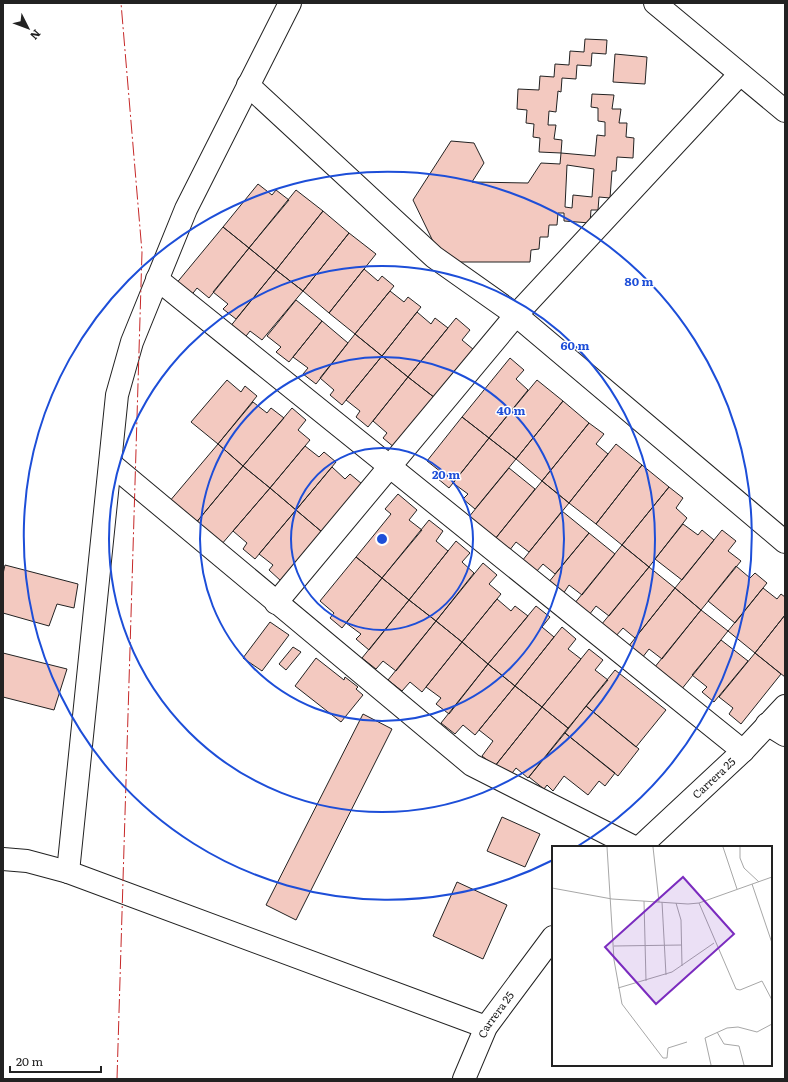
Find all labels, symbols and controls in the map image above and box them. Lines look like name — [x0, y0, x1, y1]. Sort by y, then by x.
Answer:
north arrow — [8, 8, 48, 48]
text: N — [27, 27, 45, 44]
text: 80 m — [625, 272, 653, 290]
text: 60 m — [561, 336, 589, 354]
text: 40 m — [497, 401, 526, 419]
text: 20 m — [432, 465, 460, 483]
centre of rings — [375, 532, 389, 546]
street label: Carrera 25 — [688, 753, 739, 802]
inset map — [552, 846, 772, 1066]
street label: Carrera 25 — [473, 987, 517, 1040]
scale bar — [10, 1048, 101, 1074]
text: 20 m — [16, 1052, 43, 1070]

